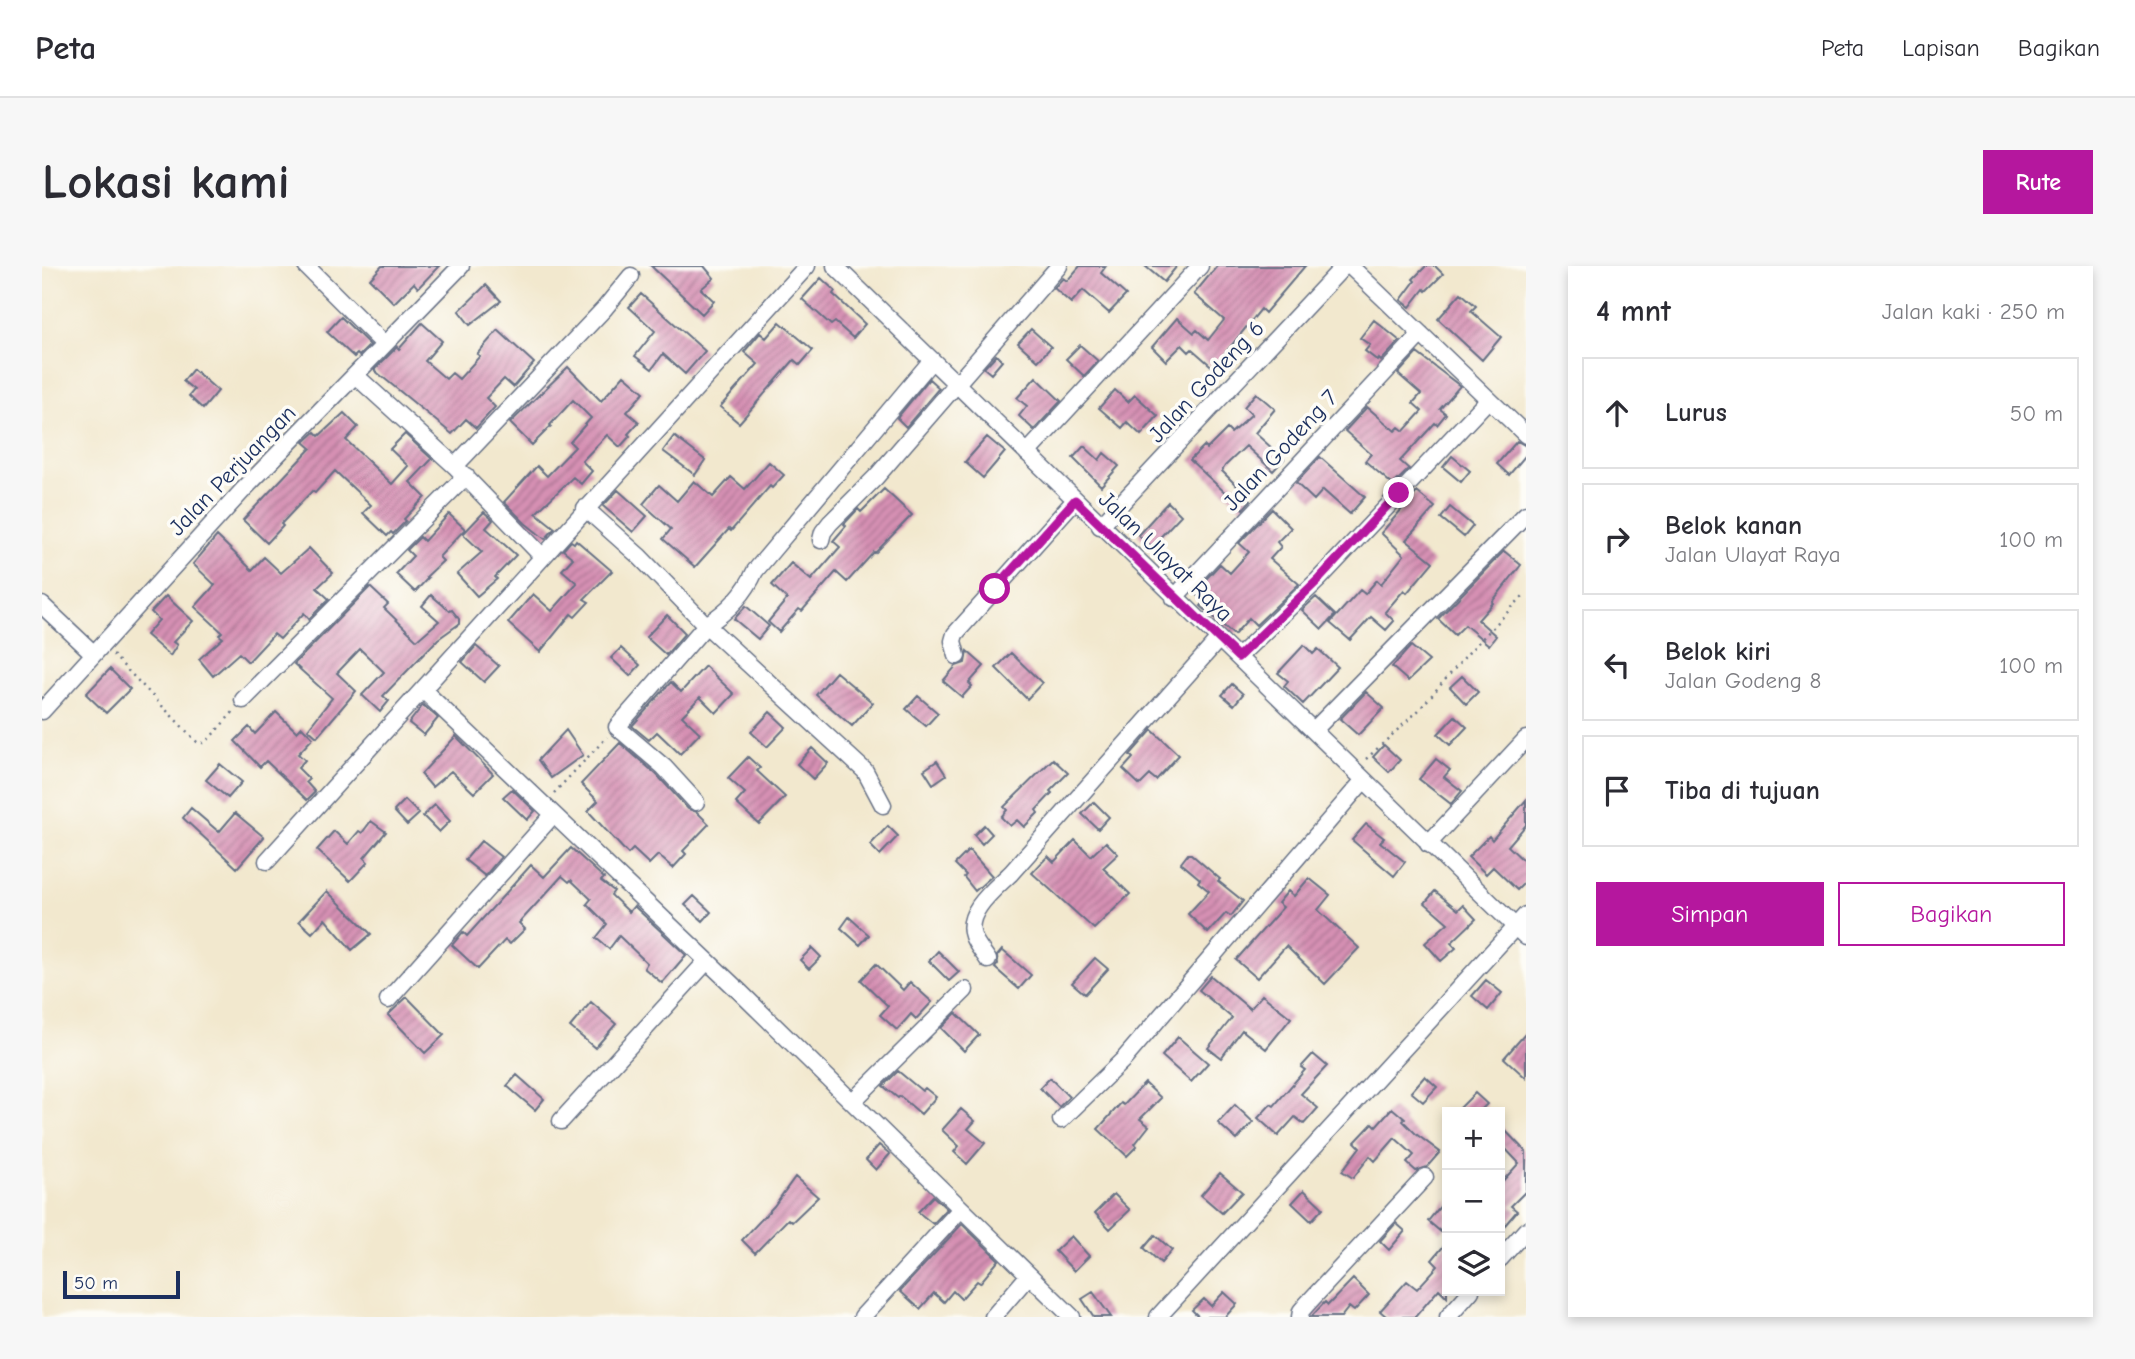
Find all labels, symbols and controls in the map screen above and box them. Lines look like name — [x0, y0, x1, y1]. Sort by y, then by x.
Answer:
text: Peta — [35, 29, 96, 67]
text: Peta — [1821, 34, 1864, 62]
text: Lapisan — [1902, 34, 1980, 62]
text: Bagikan — [2018, 34, 2100, 62]
button: Rute — [1983, 150, 2093, 214]
text: Lokasi kami — [42, 154, 290, 210]
text: 4 mnt — [1596, 294, 1671, 329]
text: Jalan kaki · 250 m — [1882, 298, 2065, 325]
street label: Jalan Godeng 6 — [1143, 315, 1270, 448]
street label: Jalan Godeng 7 — [1217, 384, 1343, 516]
icon: ahead — [1598, 394, 1636, 432]
text: Lurus — [1665, 398, 1727, 428]
street label: Jalan Perjuangan — [163, 400, 301, 541]
text: 50 m — [2010, 400, 2063, 427]
route end — [1383, 477, 1414, 508]
street label: Jalan Ulayat Raya — [1093, 486, 1238, 627]
text: Belok kanan — [1665, 511, 1802, 541]
icon: right — [1598, 520, 1636, 558]
text: 100 m — [1999, 526, 2063, 553]
text: Jalan Ulayat Raya — [1665, 541, 1841, 568]
route start — [979, 573, 1010, 604]
text: Belok kiri — [1665, 637, 1771, 667]
icon: left — [1598, 646, 1636, 684]
text: 100 m — [1999, 652, 2063, 679]
text: Jalan Godeng 8 — [1665, 667, 1821, 694]
icon: arrive — [1598, 772, 1636, 810]
text: Tiba di tujuan — [1665, 776, 1820, 806]
button: Simpan — [1596, 882, 1824, 946]
button: Bagikan — [1838, 882, 2065, 946]
map controls — [1442, 1107, 1505, 1296]
button: + — [1442, 1107, 1505, 1170]
button: − — [1442, 1170, 1505, 1233]
button: layers — [1442, 1233, 1505, 1296]
scale bar — [63, 1268, 180, 1300]
text: 50 m — [74, 1272, 118, 1294]

